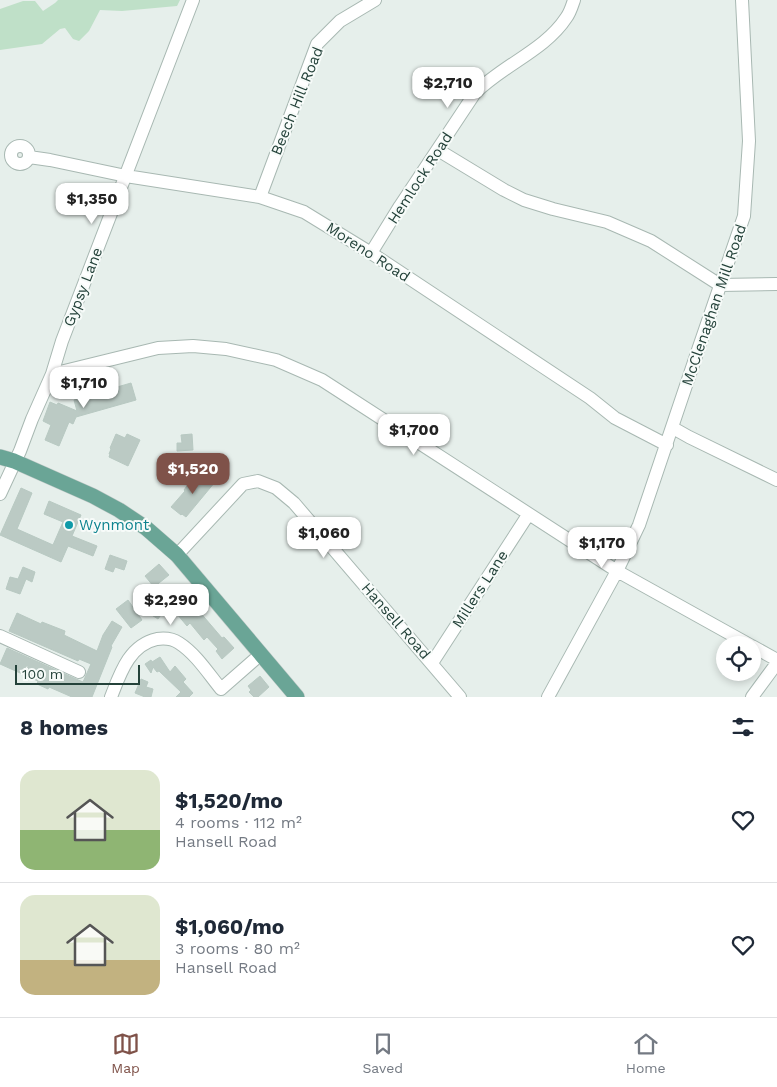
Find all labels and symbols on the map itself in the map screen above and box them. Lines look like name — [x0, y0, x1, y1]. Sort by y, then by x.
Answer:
street label: Beech Hill Road — [267, 44, 327, 158]
pin: $2,710 — [407, 66, 489, 109]
street label: Hemlock Road — [384, 129, 456, 227]
pin: $1,350 — [51, 182, 133, 225]
street label: Moreno Road — [323, 218, 413, 286]
street label: McClenaghan Mill Road — [678, 222, 750, 388]
street label: Gypsy Lane — [60, 245, 106, 329]
pin: $1,710 — [43, 366, 125, 409]
pin: $1,700 — [373, 414, 455, 456]
pin: $1,520 — [152, 452, 234, 495]
place label: Wynmont — [79, 516, 150, 534]
pin: $1,060 — [283, 516, 365, 559]
marker: Wynmont — [63, 519, 75, 531]
pin: $1,170 — [561, 526, 643, 569]
street label: Millers Lane — [448, 547, 512, 631]
street label: Hansell Road — [358, 579, 434, 663]
pin: $2,290 — [130, 584, 212, 626]
scale bar — [15, 662, 140, 685]

